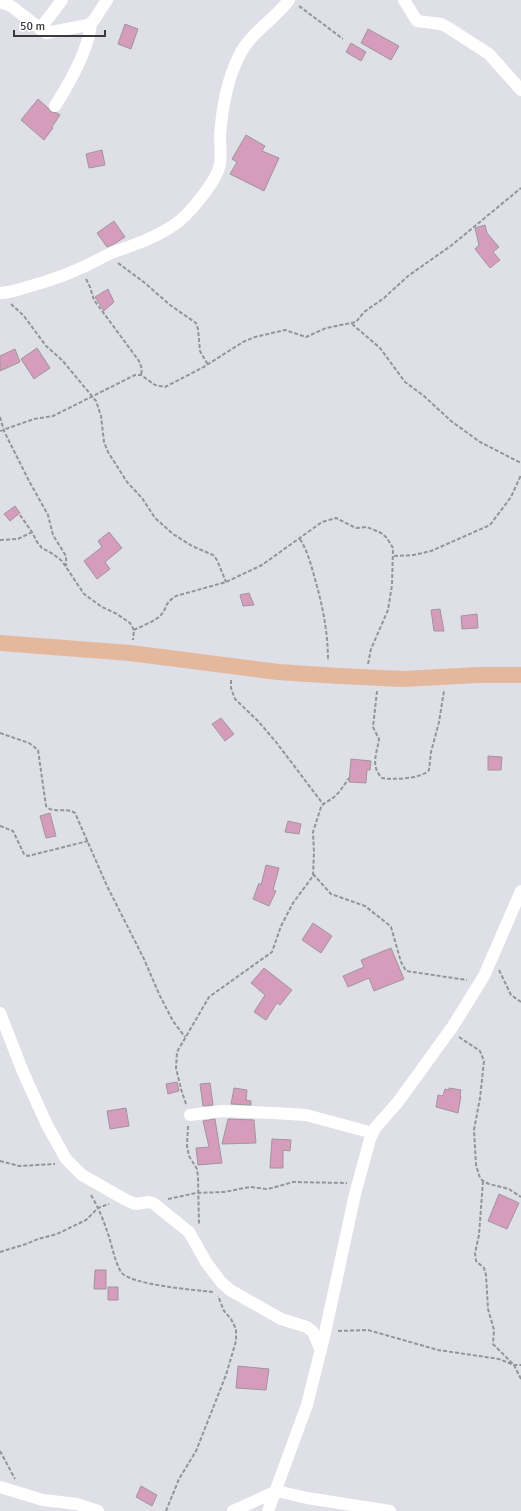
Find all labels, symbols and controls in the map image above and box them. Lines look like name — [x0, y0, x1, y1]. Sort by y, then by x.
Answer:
scale bar — [14, 12, 105, 38]
text: 50 m — [20, 19, 45, 34]

